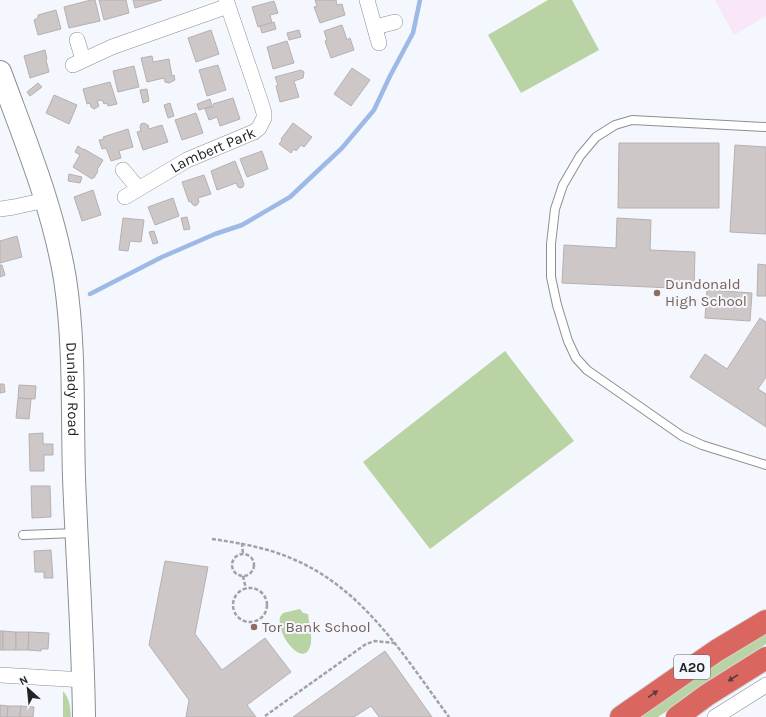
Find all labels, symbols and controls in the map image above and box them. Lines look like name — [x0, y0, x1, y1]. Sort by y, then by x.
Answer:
street label: Lambert Park — [167, 123, 258, 177]
place label: Dundonald High School — [665, 275, 747, 310]
marker: Dundonald High School — [652, 288, 662, 298]
street label: Dunlady Road — [62, 342, 82, 437]
place label: Tor Bank School — [262, 618, 371, 636]
marker: Tor Bank School — [249, 622, 259, 632]
road number: A20 — [674, 655, 710, 679]
north arrow — [8, 669, 48, 709]
text: N — [17, 673, 30, 688]
one-way arrow — [728, 674, 738, 682]
one-way arrow — [648, 690, 659, 698]

